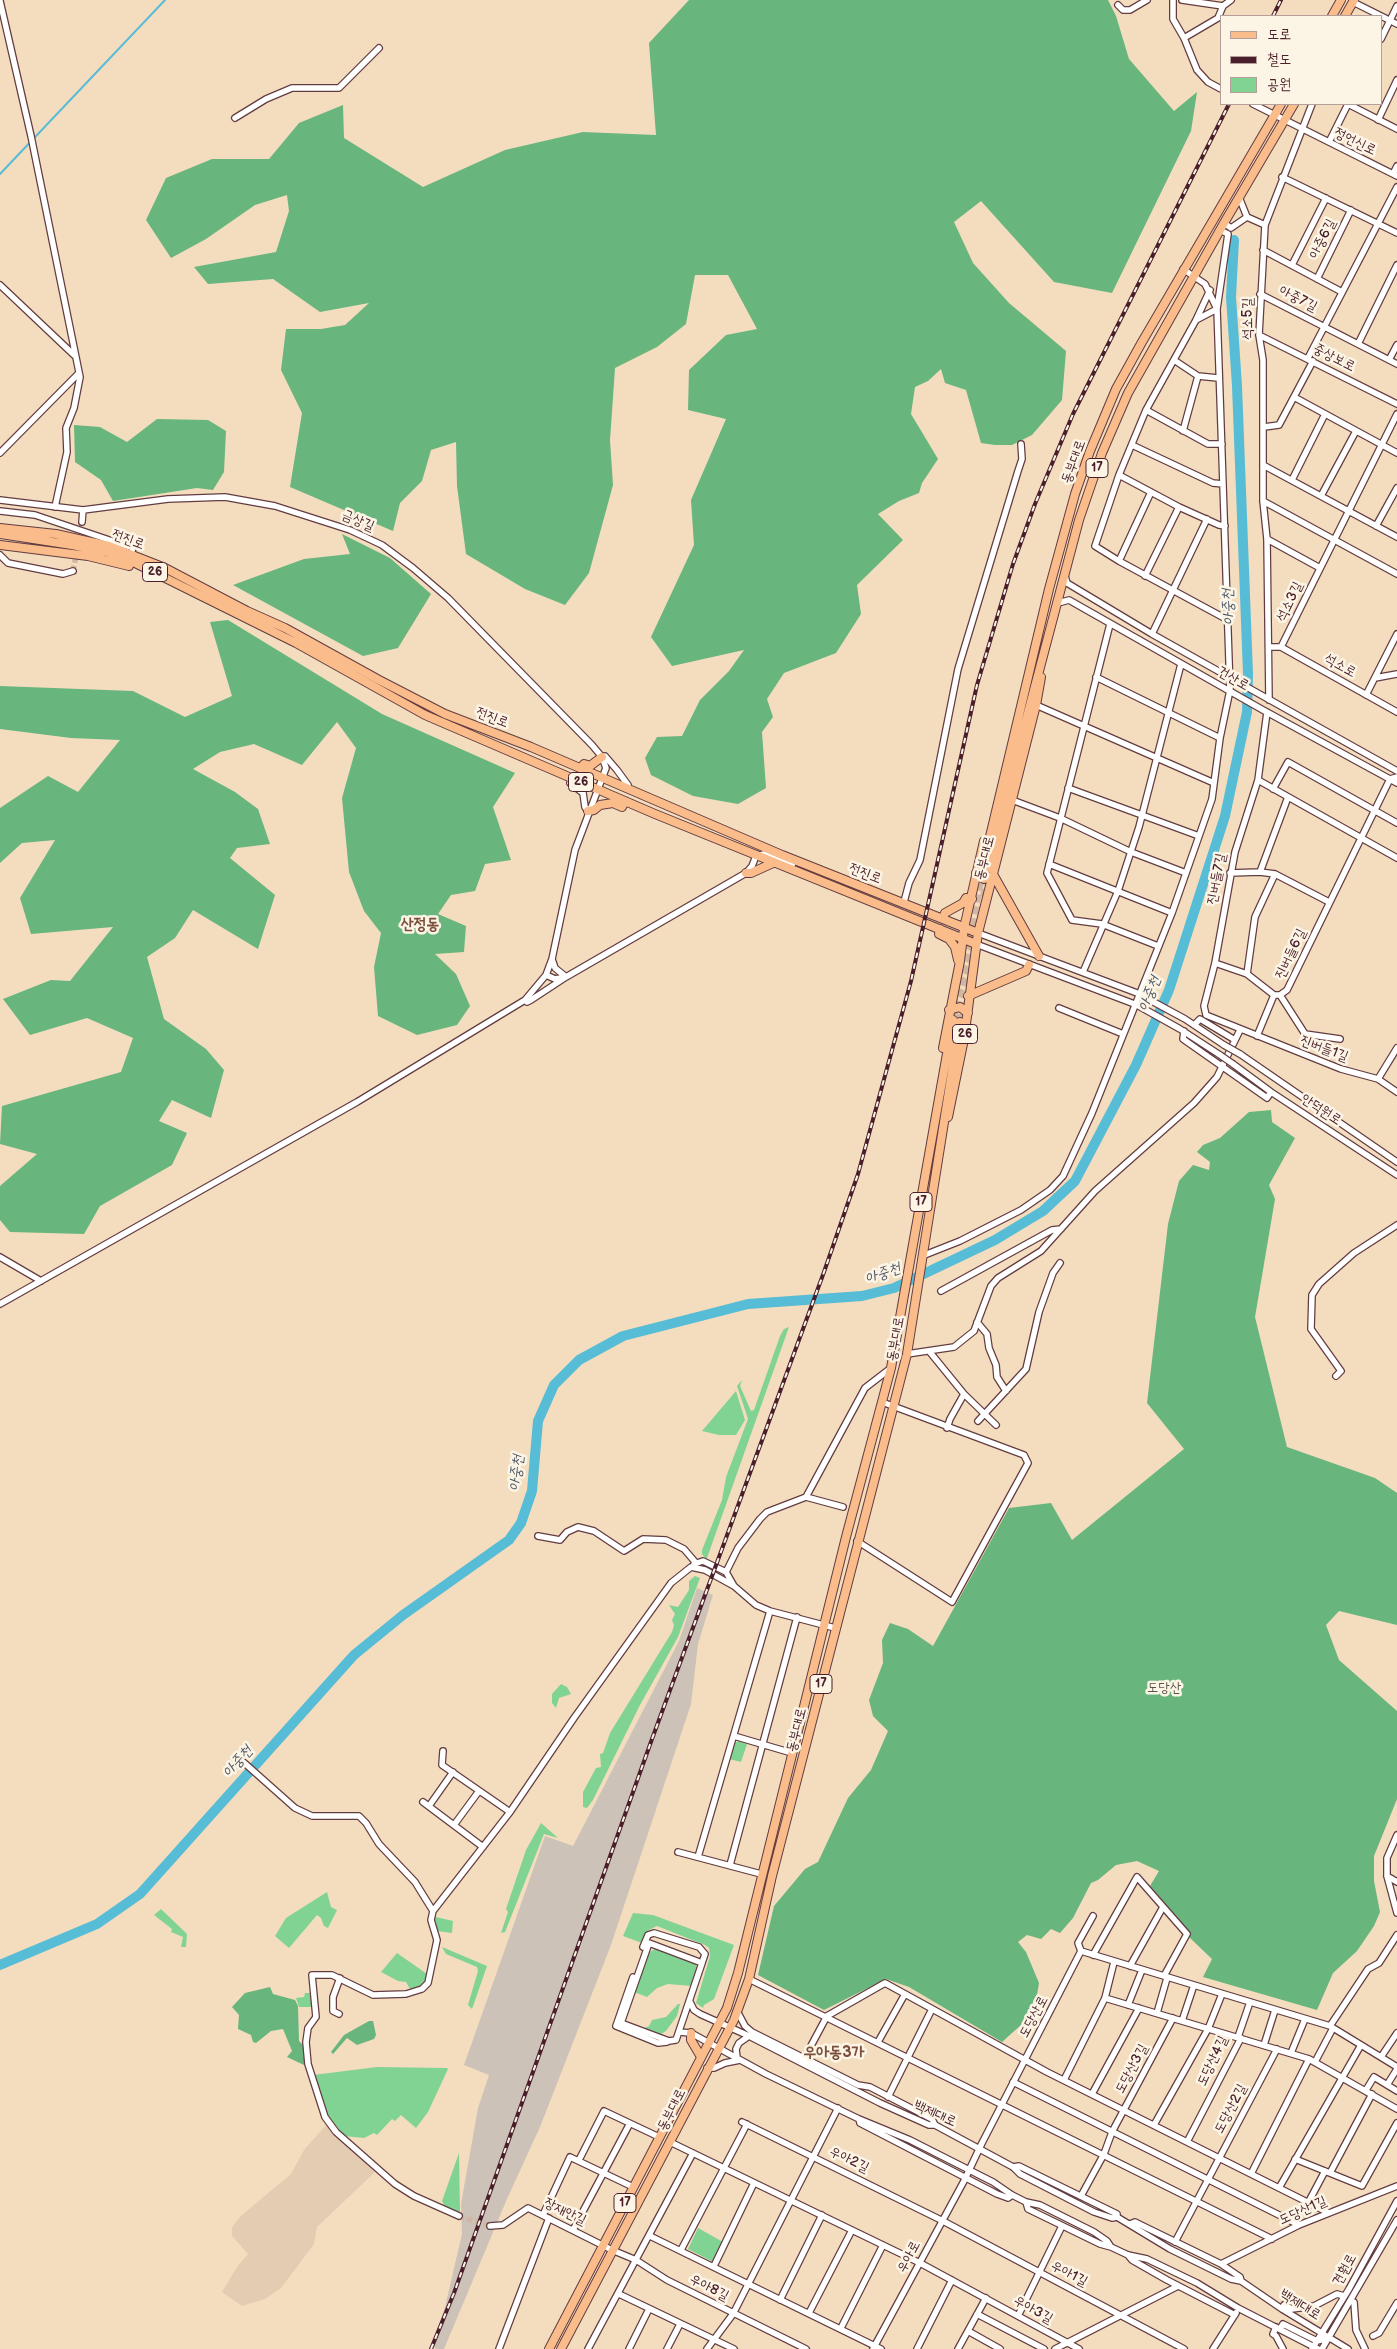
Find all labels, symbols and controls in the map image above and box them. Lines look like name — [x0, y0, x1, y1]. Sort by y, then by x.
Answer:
legend — [1220, 15, 1382, 105]
text: 도로 — [1267, 25, 1291, 44]
text: 철도 — [1267, 50, 1291, 69]
text: 공원 — [1267, 75, 1291, 94]
street label: 정언신로 — [1331, 125, 1379, 159]
street label: 아중6길 — [1306, 216, 1340, 262]
street label: 아중7길 — [1276, 282, 1320, 316]
street label: 석소5길 — [1240, 298, 1256, 340]
street label: 중상보로 — [1310, 340, 1358, 376]
street label: 동부대로 — [1058, 438, 1090, 486]
road number: 17 — [1086, 458, 1108, 478]
street label: 금상길 — [339, 507, 377, 535]
street label: 전진로 — [109, 526, 147, 554]
road number: 26 — [142, 562, 168, 582]
street label: 석소3길 — [1273, 579, 1307, 625]
water label: 아중천 — [1219, 589, 1239, 625]
street label: 석소로 — [1321, 650, 1359, 682]
street label: 건산로 — [1214, 663, 1252, 695]
street label: 전진로 — [473, 704, 511, 732]
road number: 26 — [568, 772, 594, 792]
street label: 동부대로 — [971, 834, 999, 882]
street label: 진버들7길 — [1204, 852, 1230, 906]
street label: 전진로 — [846, 860, 884, 888]
district label: 산정동 — [401, 915, 439, 935]
street label: 진버들6길 — [1272, 926, 1310, 982]
water label: 아중천 — [1135, 974, 1165, 1014]
road number: 26 — [952, 1024, 978, 1044]
street label: 진버들1길 — [1297, 1032, 1351, 1066]
street label: 안덕원로 — [1298, 1091, 1344, 1129]
road number: 17 — [910, 1192, 932, 1212]
water label: 아중천 — [863, 1260, 903, 1288]
street label: 동부대로 — [884, 1315, 908, 1363]
water label: 아중천 — [506, 1454, 528, 1492]
road number: 17 — [810, 1675, 832, 1694]
park label: 도당산 — [1147, 1680, 1181, 1696]
street label: 동부대로 — [783, 1706, 811, 1754]
water label: 아중천 — [219, 1743, 257, 1781]
street label: 도당산로 — [1016, 1993, 1052, 2041]
street label: 도당산4길 — [1194, 2033, 1232, 2089]
street label: 도당산3길 — [1112, 2041, 1152, 2097]
district label: 우아동3가 — [804, 2043, 864, 2063]
street label: 도당산2길 — [1211, 2082, 1251, 2136]
street label: 동부대로 — [654, 2086, 690, 2134]
street label: 백제대로 — [911, 2097, 959, 2131]
street label: 우아2길 — [826, 2143, 872, 2177]
street label: 도당산1길 — [1277, 2193, 1329, 2229]
road number: 17 — [614, 2194, 636, 2212]
street label: 장재안길 — [541, 2195, 589, 2229]
street label: 우아로 — [894, 2238, 924, 2276]
street label: 견훤로 — [1329, 2251, 1361, 2289]
street label: 우아1길 — [1048, 2257, 1090, 2291]
street label: 우아8길 — [686, 2271, 732, 2305]
street label: 백제대로 — [1276, 2286, 1324, 2324]
street label: 우아3길 — [1010, 2292, 1056, 2328]

